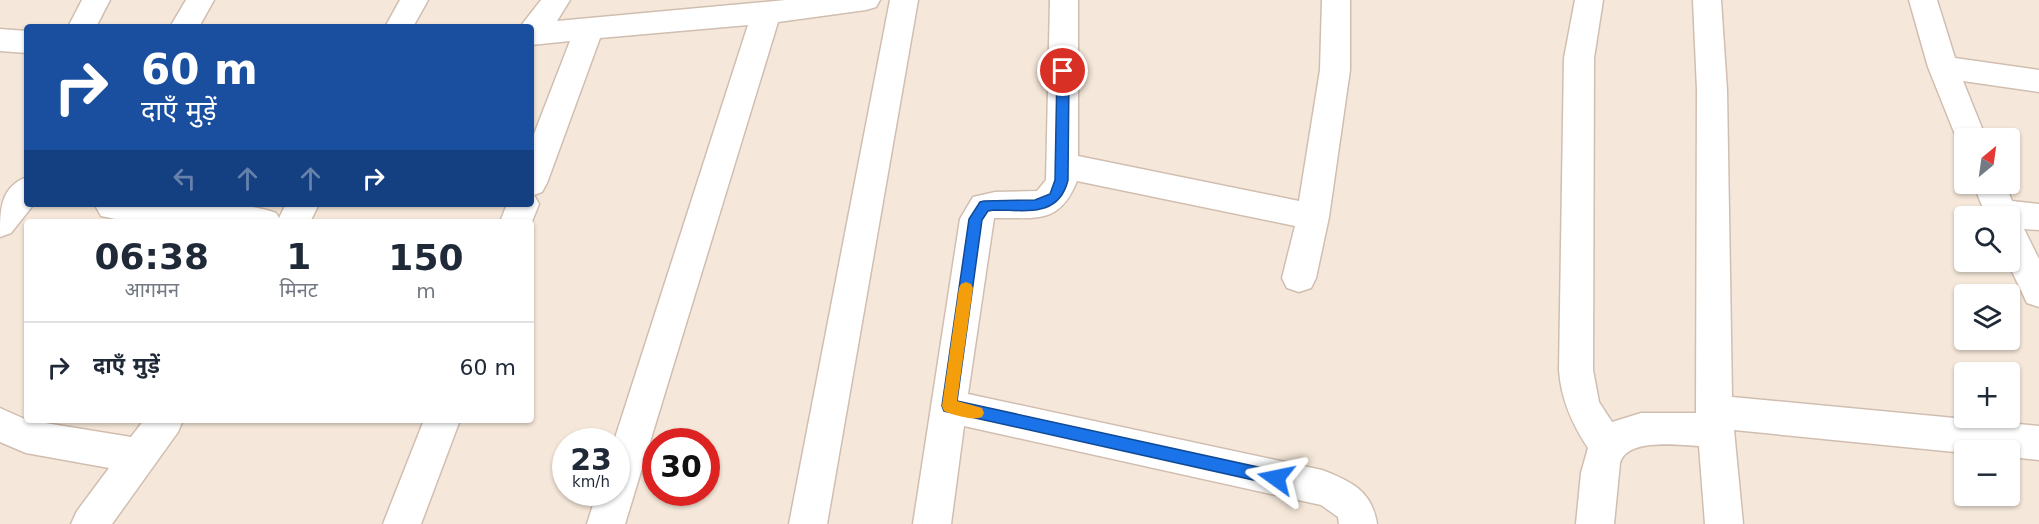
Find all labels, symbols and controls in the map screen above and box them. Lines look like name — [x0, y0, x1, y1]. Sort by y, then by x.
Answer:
text: 60 m — [141, 45, 258, 94]
pin — [1037, 45, 1088, 96]
icon: right — [42, 48, 120, 126]
icon: arrive — [1046, 54, 1079, 87]
text: दाएँ मुड़ें — [141, 95, 216, 126]
north arrow — [1954, 128, 2020, 194]
map controls — [1954, 128, 2020, 506]
icon: left — [168, 162, 201, 195]
icon: ahead — [231, 162, 264, 195]
icon: ahead — [294, 162, 327, 195]
icon: right — [357, 162, 390, 195]
button: search — [1954, 206, 2020, 272]
text: 06:38 — [94, 236, 209, 277]
text: 1 — [286, 236, 311, 277]
text: 150 — [388, 237, 463, 278]
text: आगमन — [124, 278, 179, 302]
text: मिनट — [280, 278, 318, 302]
text: m — [416, 279, 436, 303]
button: layers — [1954, 284, 2020, 350]
icon: right — [42, 351, 75, 384]
text: दाएँ मुड़ें — [93, 353, 160, 378]
text: 60 m — [460, 355, 516, 380]
button: + — [1954, 362, 2020, 428]
speed limit sign: 30 — [642, 428, 720, 506]
button: − — [1954, 440, 2020, 506]
text: 23 — [570, 442, 612, 477]
position arrow — [1244, 446, 1308, 510]
text: km/h — [572, 473, 610, 491]

